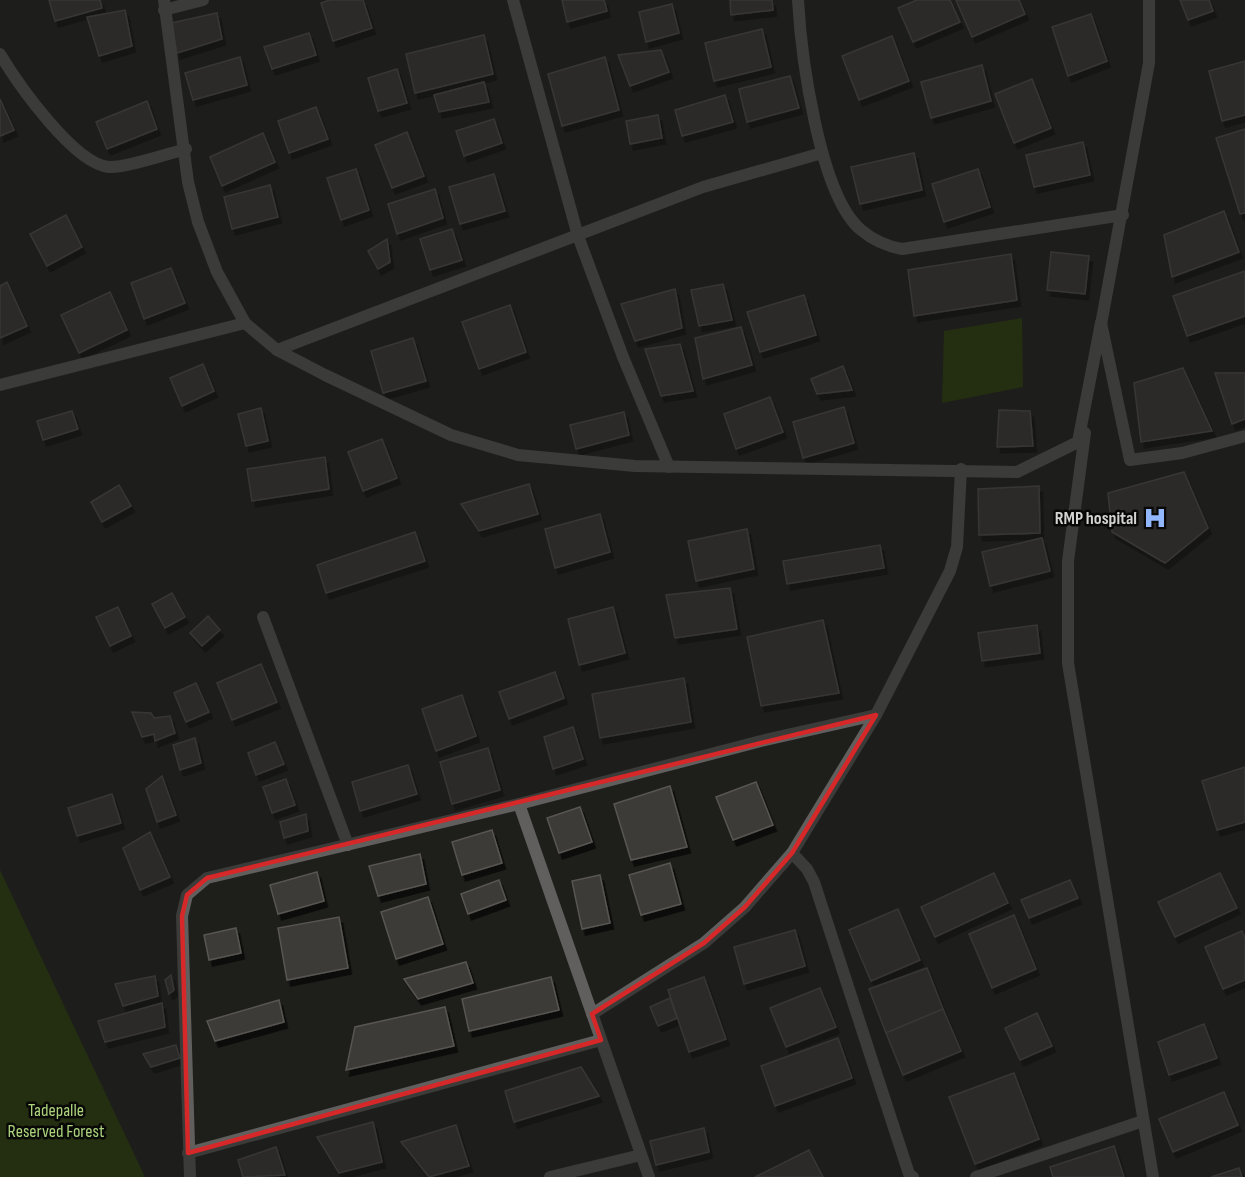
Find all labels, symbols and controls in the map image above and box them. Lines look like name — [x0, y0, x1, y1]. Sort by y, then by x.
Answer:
hospital icon: RMP hospital — [1142, 505, 1168, 531]
place label: RMP hospital — [1055, 508, 1137, 529]
park label: Tadepalle Reserved Forest — [8, 1100, 105, 1142]

